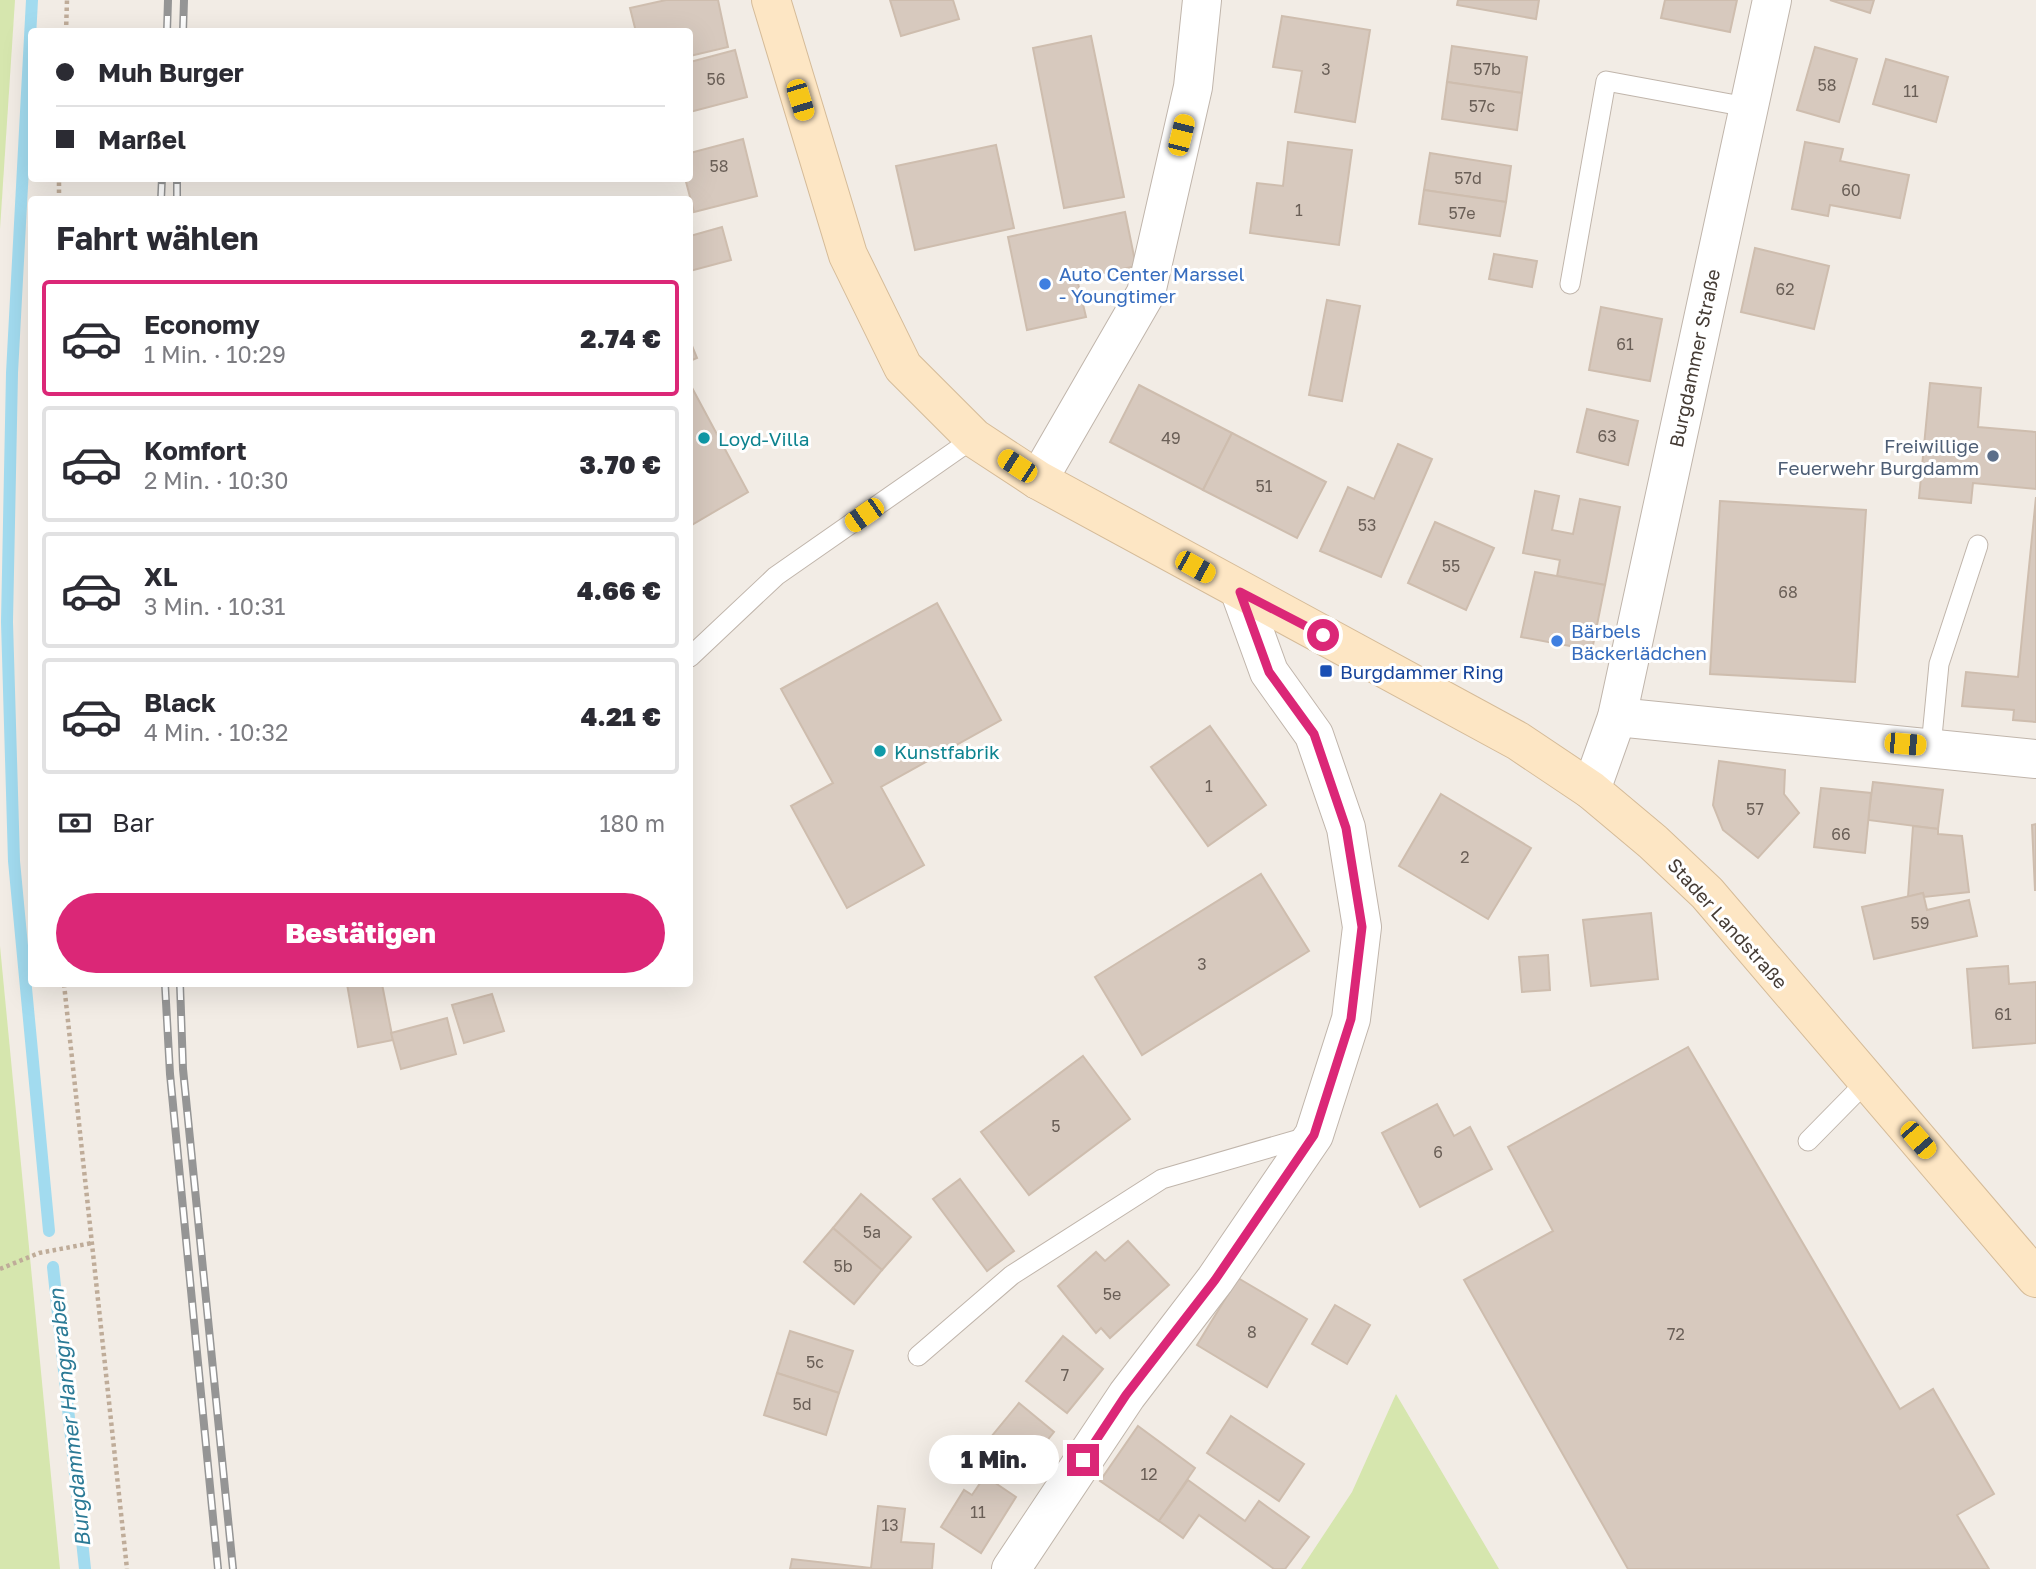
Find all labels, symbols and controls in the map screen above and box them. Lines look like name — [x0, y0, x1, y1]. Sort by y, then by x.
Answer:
text: Muh Burger — [98, 57, 244, 88]
house number: 3 — [1321, 59, 1331, 79]
house number: 57b — [1473, 59, 1501, 79]
house number: 56 — [707, 69, 725, 89]
house number: 58 — [1817, 75, 1837, 95]
car — [784, 77, 817, 123]
house number: 11 — [1903, 81, 1919, 101]
house number: 57c — [1469, 96, 1496, 116]
car — [1166, 112, 1197, 158]
text: Marßel — [98, 124, 186, 155]
house number: 58 — [709, 156, 729, 176]
house number: 57d — [1454, 168, 1482, 188]
house number: 60 — [1841, 180, 1861, 200]
house number: 1 — [1295, 200, 1303, 220]
house number: 57e — [1448, 203, 1476, 223]
text: Fahrt wählen — [56, 219, 259, 257]
place label: Auto Center Marssel - Youngtimer — [1059, 262, 1245, 307]
street label: Burgdammer Straße — [1664, 267, 1724, 449]
marker: Auto Center Marssel - Youngtimer — [1037, 276, 1053, 292]
house number: 62 — [1776, 279, 1794, 299]
icon: car — [60, 307, 123, 370]
text: Economy — [144, 309, 260, 340]
text: 2.74 € — [580, 323, 661, 354]
house number: 61 — [1616, 334, 1634, 354]
text: 1 Min. · 10:29 — [144, 340, 286, 368]
house number: 63 — [1597, 426, 1617, 446]
place label: Loyd-Villa — [718, 427, 810, 450]
house number: 49 — [1161, 428, 1181, 448]
marker: Loyd-Villa — [696, 430, 712, 446]
icon: car — [60, 433, 123, 496]
place label: Freiwillige Feuerwehr Burgdamm — [1777, 434, 1979, 479]
text: Komfort — [144, 435, 247, 466]
car — [994, 446, 1041, 486]
marker: Freiwillige Feuerwehr Burgdamm — [1985, 448, 2001, 464]
text: 3.70 € — [579, 449, 661, 480]
text: 2 Min. · 10:30 — [144, 466, 289, 494]
house number: 51 — [1255, 476, 1273, 496]
car — [841, 494, 888, 536]
house number: 53 — [1358, 515, 1376, 535]
car — [1172, 548, 1219, 586]
house number: 55 — [1442, 556, 1460, 576]
icon: car — [60, 559, 123, 622]
text: XL — [144, 561, 178, 592]
text: 4.66 € — [577, 575, 661, 606]
house number: 68 — [1778, 582, 1798, 602]
text: 3 Min. · 10:31 — [144, 592, 286, 620]
route start — [1307, 619, 1339, 651]
place label: Bärbels Bäckerlädchen — [1571, 619, 1707, 664]
marker: Bärbels Bäckerlädchen — [1549, 633, 1565, 649]
place label: Burgdammer Ring — [1340, 660, 1504, 683]
marker: Burgdammer Ring — [1318, 663, 1334, 679]
icon: car — [60, 685, 123, 748]
text: Black — [144, 687, 216, 718]
text: 4.21 € — [581, 701, 661, 732]
text: 4 Min. · 10:32 — [144, 718, 288, 746]
car — [1884, 732, 1927, 756]
place label: Kunstfabrik — [894, 740, 1000, 763]
marker: Kunstfabrik — [872, 743, 888, 759]
house number: 1 — [1205, 776, 1213, 796]
house number: 57 — [1746, 799, 1764, 819]
icon: cash — [56, 804, 94, 842]
text: Bar — [112, 807, 154, 838]
text: 180 m — [599, 809, 665, 837]
house number: 66 — [1831, 824, 1851, 844]
house number: 2 — [1460, 847, 1470, 867]
street label: Stader Landstraße — [1663, 853, 1793, 993]
button: Bestätigen — [56, 893, 665, 973]
house number: 59 — [1911, 913, 1929, 933]
house number: 3 — [1197, 954, 1207, 974]
house number: 61 — [1994, 1004, 2012, 1024]
house number: 5 — [1051, 1116, 1061, 1136]
car — [1897, 1117, 1940, 1163]
house number: 6 — [1433, 1142, 1443, 1162]
house number: 5a — [863, 1222, 881, 1242]
house number: 5b — [833, 1256, 853, 1276]
house number: 5e — [1103, 1284, 1121, 1304]
water label: Burgdammer Hanggraben — [42, 1286, 96, 1548]
house number: 8 — [1247, 1322, 1257, 1342]
house number: 72 — [1667, 1324, 1685, 1344]
house number: 5c — [806, 1352, 824, 1372]
house number: 7 — [1061, 1365, 1069, 1385]
house number: 5d — [792, 1394, 812, 1414]
callout: 1 Min. — [929, 1436, 1058, 1484]
route end — [1067, 1444, 1099, 1476]
text: 1 Min. — [961, 1445, 1027, 1473]
house number: 12 — [1140, 1464, 1158, 1484]
house number: 11 — [970, 1502, 986, 1522]
house number: 13 — [881, 1515, 899, 1535]

